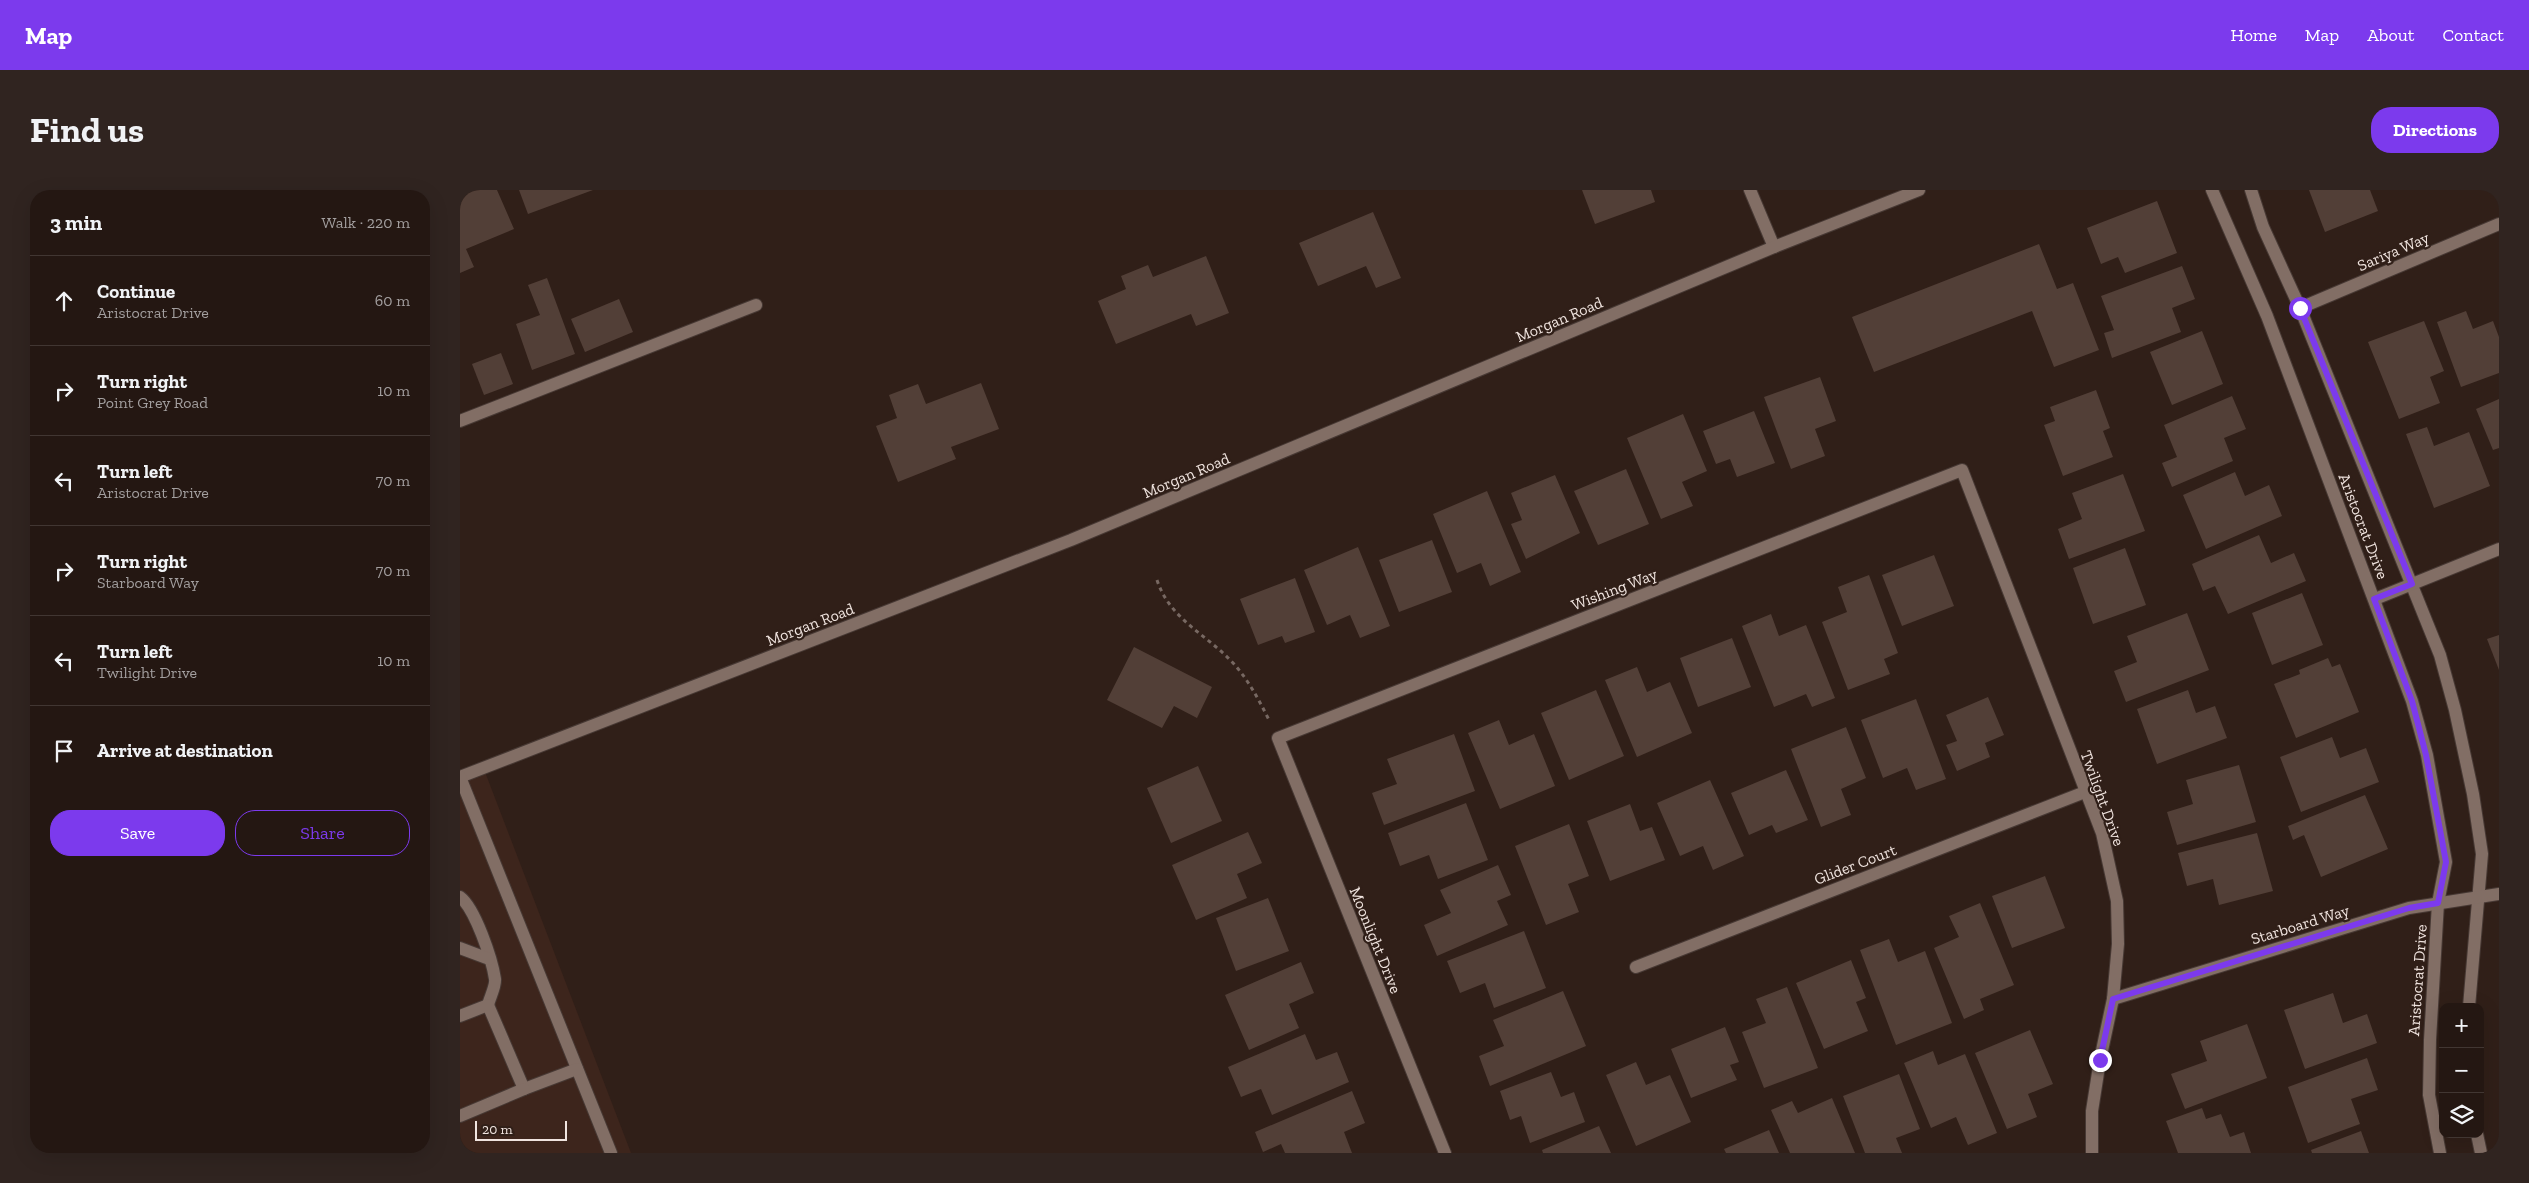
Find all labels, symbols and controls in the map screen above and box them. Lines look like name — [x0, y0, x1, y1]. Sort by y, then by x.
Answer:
text: Map — [25, 21, 72, 50]
text: Home — [2230, 24, 2277, 46]
text: Map — [2305, 24, 2339, 46]
text: About — [2367, 24, 2414, 46]
text: Contact — [2442, 24, 2504, 46]
button: Directions — [2371, 107, 2499, 153]
text: Find us — [30, 109, 144, 151]
text: 3 min — [50, 210, 102, 235]
text: Walk · 220 m — [322, 213, 410, 232]
street label: Sariya Way — [2354, 228, 2433, 275]
text: Continue — [97, 280, 175, 303]
icon: ahead — [50, 287, 78, 315]
text: 60 m — [375, 291, 410, 310]
street label: Morgan Road — [1513, 293, 1606, 346]
route start — [2289, 297, 2312, 320]
text: Aristocrat Drive — [97, 303, 209, 322]
text: Turn right — [97, 370, 187, 393]
icon: right — [50, 377, 78, 405]
text: 10 m — [377, 381, 410, 400]
text: Point Grey Road — [97, 393, 208, 412]
street label: Morgan Road — [1140, 449, 1233, 502]
text: Turn left — [97, 460, 172, 483]
icon: left — [50, 467, 78, 495]
text: 70 m — [376, 471, 410, 490]
street label: Aristocrat Drive — [2335, 471, 2392, 582]
text: Aristocrat Drive — [97, 483, 209, 502]
text: Turn right — [97, 550, 187, 573]
icon: right — [50, 557, 78, 585]
text: 70 m — [376, 561, 410, 580]
street label: Wishing Way — [1569, 564, 1661, 615]
text: Starboard Way — [97, 573, 199, 592]
street label: Morgan Road — [764, 599, 857, 650]
text: Turn left — [97, 640, 172, 663]
icon: left — [50, 647, 78, 675]
text: 10 m — [377, 651, 410, 670]
text: Twilight Drive — [97, 663, 197, 682]
icon: arrive — [50, 737, 78, 765]
text: Arrive at destination — [97, 739, 273, 762]
street label: Twilight Drive — [2076, 748, 2129, 848]
button: Save — [50, 810, 225, 856]
button: Share — [235, 810, 410, 856]
street label: Glider Court — [1811, 840, 1899, 889]
street label: Moonlight Drive — [1346, 884, 1406, 996]
street label: Starboard Way — [2249, 900, 2352, 948]
street label: Aristocrat Drive — [2404, 924, 2431, 1036]
map controls — [2439, 1003, 2484, 1138]
button: + — [2439, 1003, 2484, 1048]
button: − — [2439, 1048, 2484, 1093]
route end — [2089, 1049, 2112, 1072]
button: layers — [2439, 1093, 2484, 1138]
scale bar — [475, 1118, 568, 1141]
text: 20 m — [482, 1121, 513, 1138]

